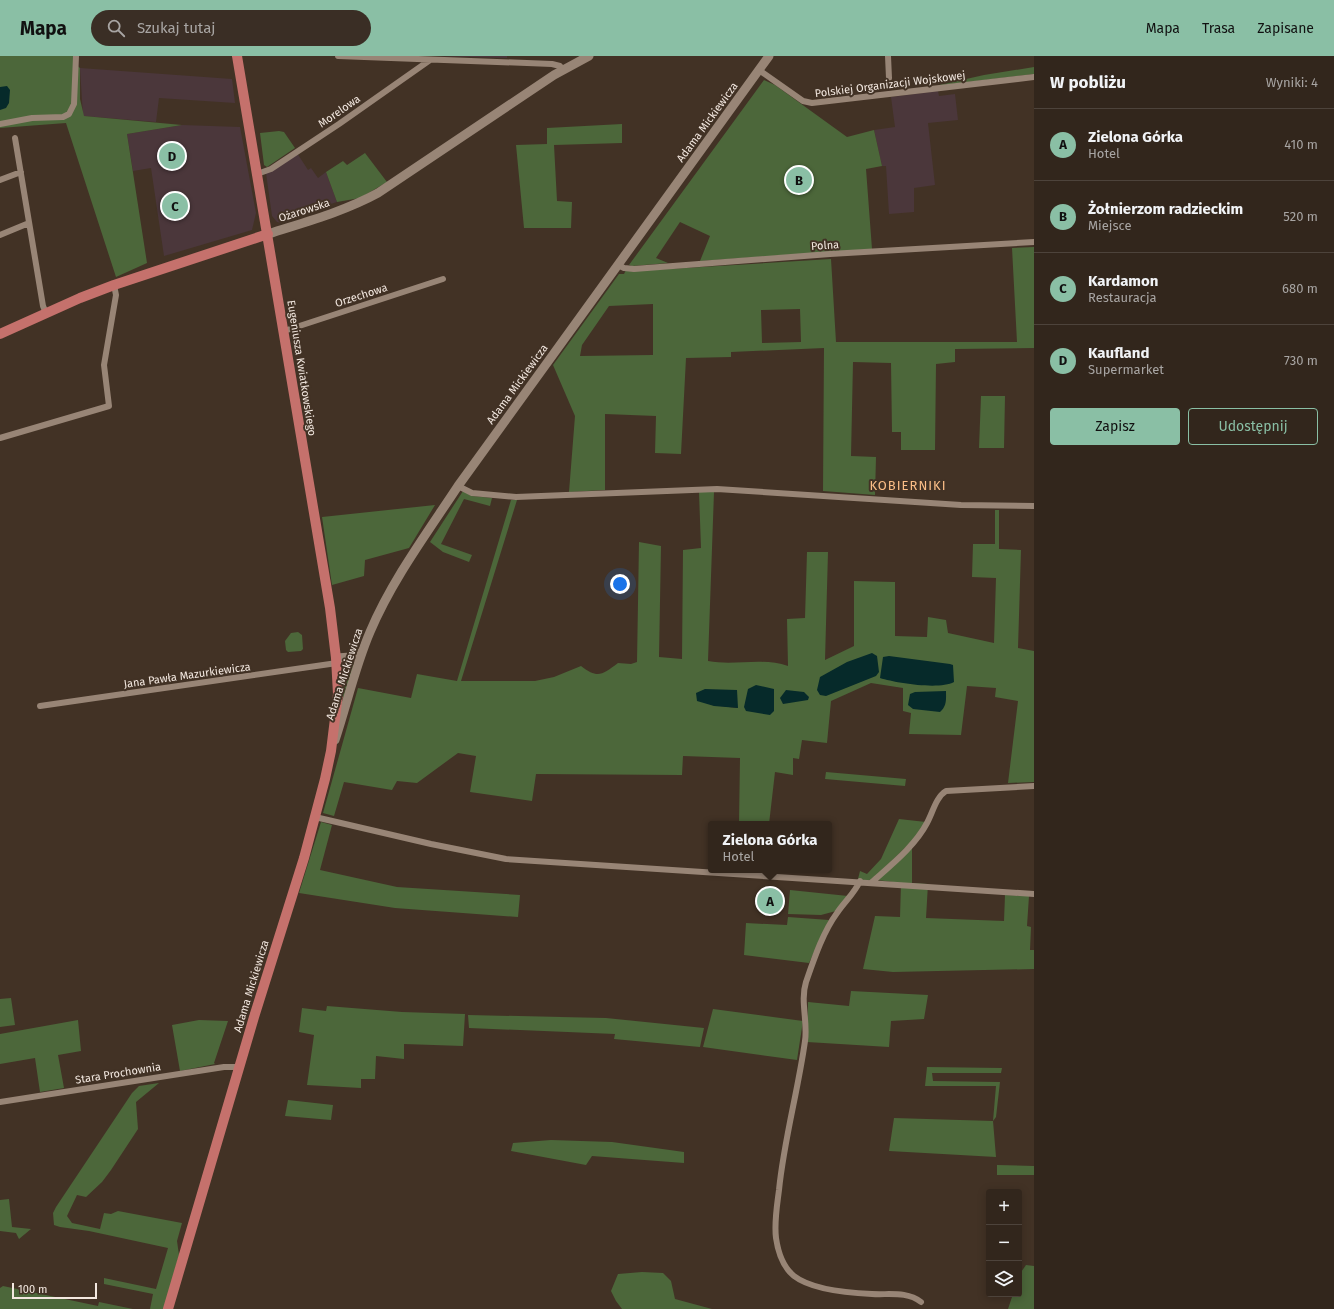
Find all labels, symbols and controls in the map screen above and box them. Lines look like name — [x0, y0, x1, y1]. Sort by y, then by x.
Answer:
search box — [91, 10, 371, 46]
text: Mapa — [20, 17, 67, 40]
icon: search — [105, 17, 127, 39]
text: Szukaj tutaj — [137, 19, 215, 37]
text: Mapa — [1146, 20, 1180, 37]
text: Trasa — [1202, 20, 1235, 37]
text: Zapisane — [1257, 20, 1314, 37]
street label: Polskiej Organizacji Wojskowej — [814, 69, 966, 100]
text: W pobliżu — [1050, 72, 1126, 93]
text: Wyniki: 4 — [1266, 75, 1318, 90]
street label: Adama Mickiewicza — [674, 80, 741, 165]
street label: Morelowa — [316, 92, 363, 131]
text: Zielona Górka — [1088, 128, 1183, 146]
text: A — [1059, 137, 1067, 152]
text: 410 m — [1284, 137, 1318, 152]
pin: D — [159, 141, 185, 171]
text: Hotel — [1088, 146, 1120, 161]
pin: B — [786, 165, 812, 195]
pin: C — [162, 191, 188, 221]
street label: Ożarowska — [277, 196, 331, 225]
text: Żołnierzom radzieckim — [1088, 200, 1243, 218]
text: B — [1059, 209, 1067, 224]
text: 520 m — [1283, 209, 1318, 224]
text: Miejsce — [1088, 218, 1132, 233]
street label: Polna — [811, 238, 840, 253]
text: Kardamon — [1088, 272, 1158, 290]
street label: Orzechowa — [333, 281, 389, 310]
text: C — [1059, 281, 1067, 296]
text: 680 m — [1282, 281, 1318, 296]
text: Restauracja — [1088, 290, 1157, 305]
street label: Eugeniusza Kwiatkowskiego — [284, 299, 319, 437]
street label: Adama Mickiewicza — [484, 342, 551, 427]
text: Kaufland — [1088, 344, 1149, 362]
text: D — [1059, 353, 1067, 368]
text: 730 m — [1284, 353, 1318, 368]
text: Supermarket — [1088, 362, 1164, 377]
button: Zapisz — [1050, 408, 1180, 445]
button: Udostępnij — [1188, 408, 1318, 445]
district label: KOBIERNIKI — [869, 478, 947, 493]
your location — [610, 574, 630, 594]
street label: Adama Mickiewicza — [324, 627, 365, 722]
street label: Jana Pawła Mazurkiewicza — [123, 660, 251, 691]
popup — [708, 821, 832, 873]
text: Zielona Górka — [723, 831, 817, 849]
text: Hotel — [723, 849, 754, 864]
pin: A — [757, 886, 783, 916]
street label: Adama Mickiewicza — [231, 938, 272, 1034]
street label: Stara Prochownia — [74, 1060, 162, 1087]
map controls — [986, 1189, 1022, 1297]
button: + — [986, 1189, 1022, 1225]
button: − — [986, 1225, 1022, 1261]
button: layers — [986, 1261, 1022, 1297]
scale bar — [12, 1281, 97, 1300]
text: 100 m — [18, 1283, 47, 1296]

